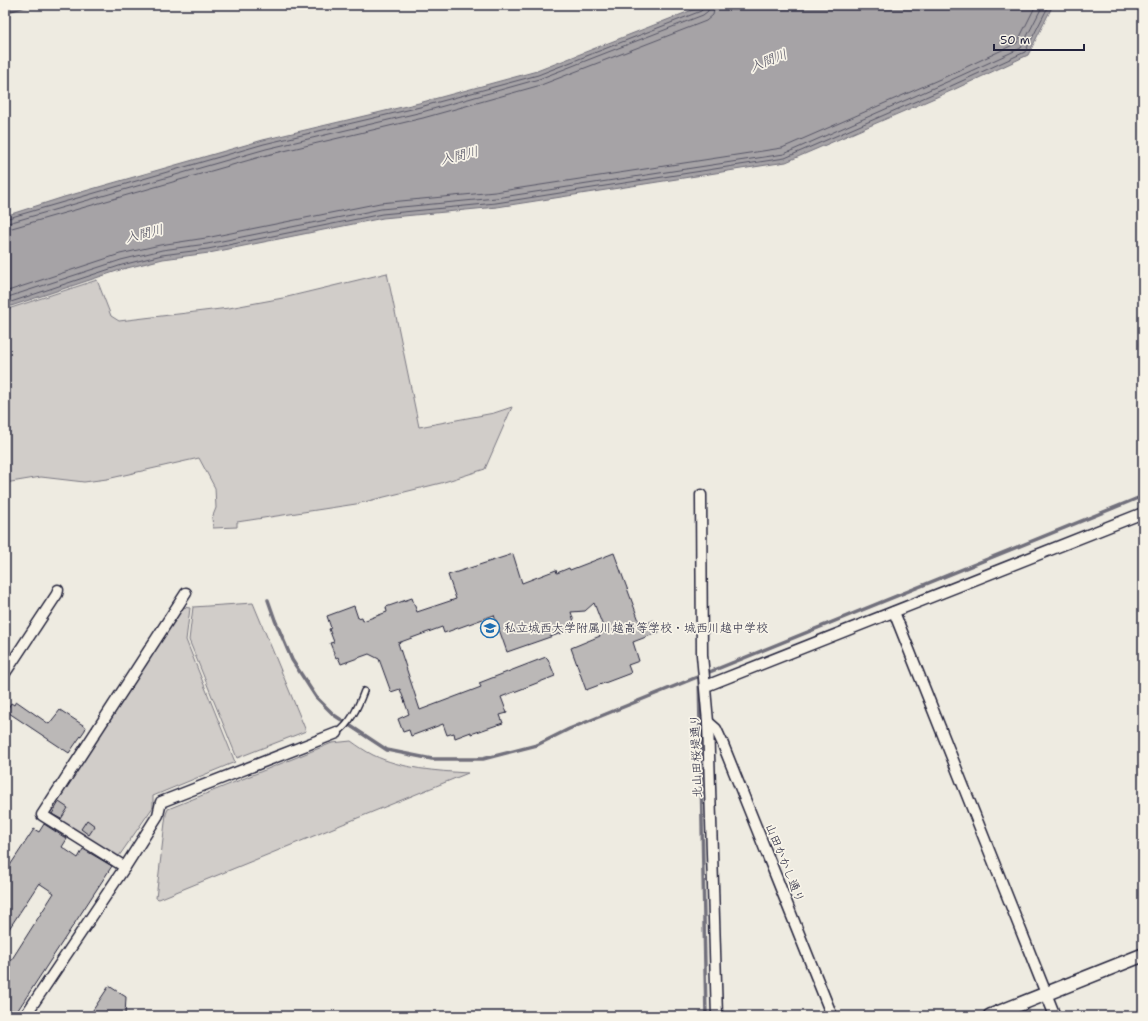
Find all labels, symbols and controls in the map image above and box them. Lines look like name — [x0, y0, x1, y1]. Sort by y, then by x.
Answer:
scale bar — [994, 26, 1084, 52]
text: 50 m — [1000, 32, 1030, 48]
water label: 入間川 — [747, 45, 789, 76]
water label: 入間川 — [438, 143, 480, 168]
water label: 入間川 — [123, 221, 165, 246]
school or university icon: 私立城西大学附属川越高等学校・城西川越中学校 — [479, 617, 501, 639]
place label: 私立城西大学附属川越高等学校・城西川越中学校 — [504, 620, 768, 636]
street label: 北山田桜堤通り — [687, 714, 705, 798]
street label: 山田かかし通り — [762, 821, 808, 905]

